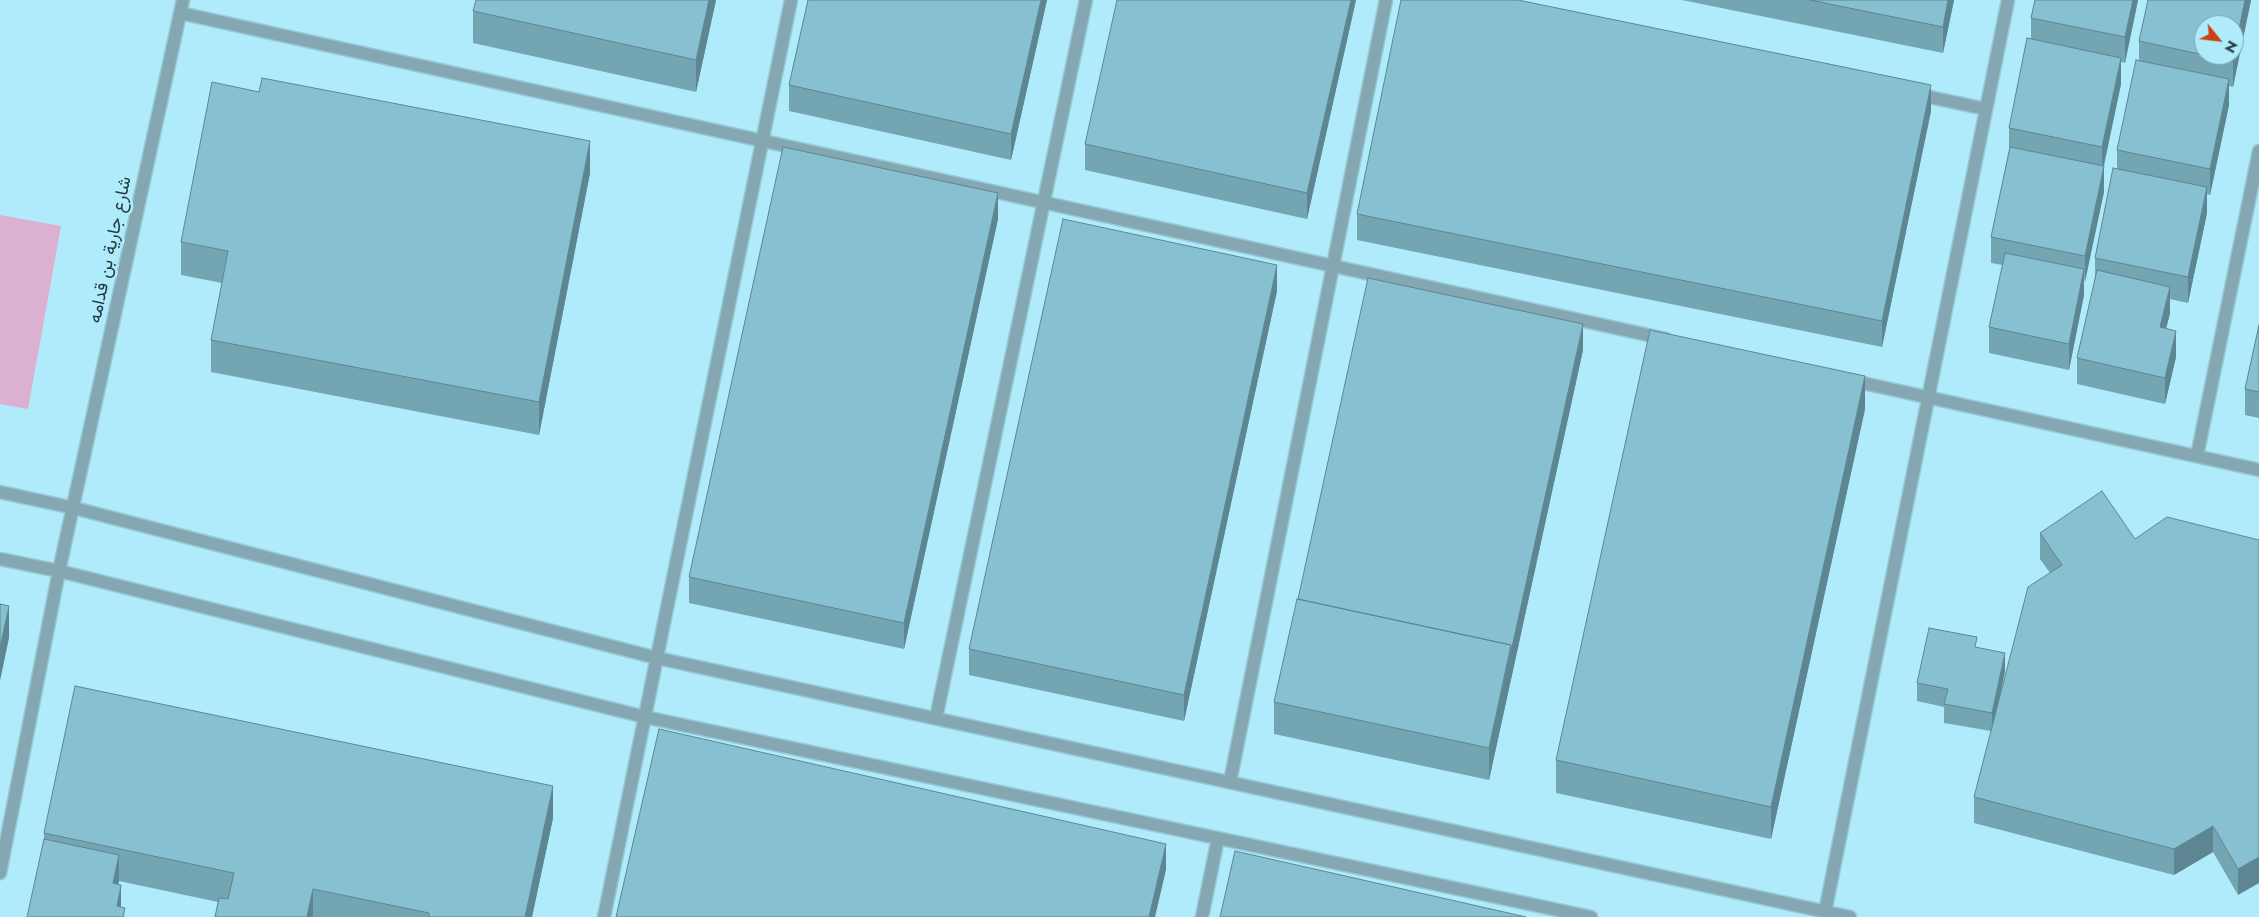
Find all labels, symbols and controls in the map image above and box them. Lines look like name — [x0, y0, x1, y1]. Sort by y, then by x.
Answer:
north arrow — [2194, 15, 2244, 65]
text: N — [2220, 37, 2243, 57]
street label: شارع جارية بن قدامه — [85, 175, 137, 325]

